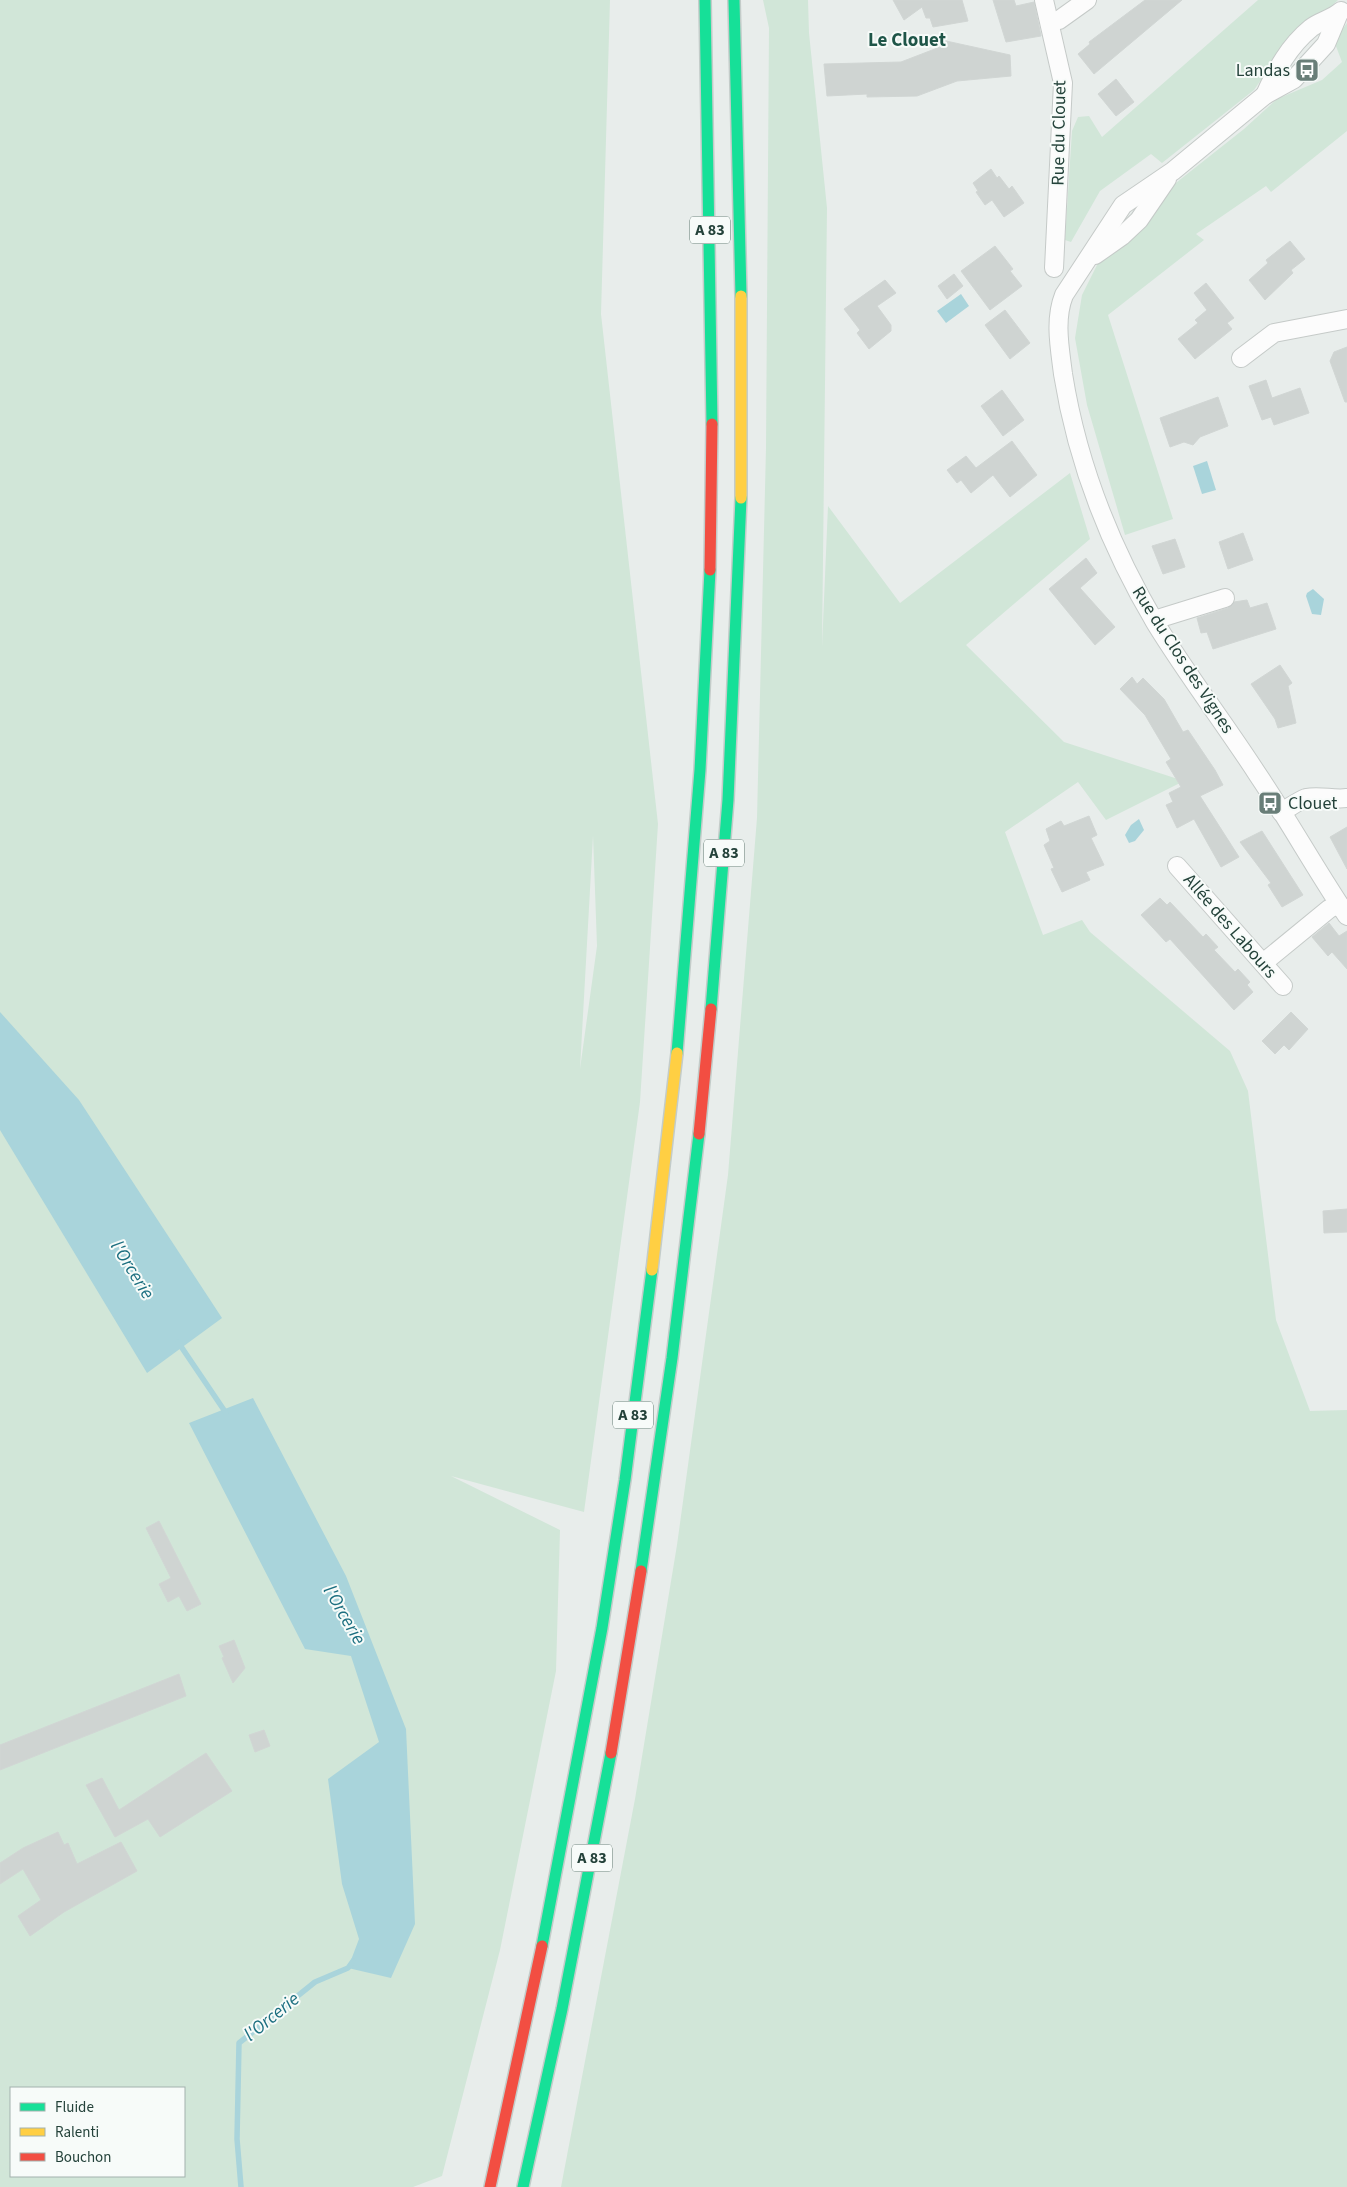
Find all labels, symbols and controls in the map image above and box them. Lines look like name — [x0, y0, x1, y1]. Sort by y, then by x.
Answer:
district label: Le Clouet — [868, 27, 946, 54]
bus stop icon: Landas — [1294, 57, 1320, 83]
place label: Landas — [1236, 58, 1290, 83]
street label: Rue du Clouet — [1046, 80, 1072, 186]
road number: A 83 — [690, 216, 730, 244]
street label: Rue du Clos des Vignes — [1126, 582, 1240, 738]
bus stop icon: Clouet — [1257, 790, 1283, 816]
place label: Clouet — [1288, 791, 1337, 816]
road number: A 83 — [704, 840, 744, 866]
street label: Allée des Labours — [1177, 868, 1283, 984]
water label: l'Orcerie — [103, 1235, 161, 1305]
road number: A 83 — [613, 1402, 653, 1428]
water label: l'Orcerie — [316, 1580, 372, 1650]
road number: A 83 — [572, 1845, 612, 1872]
water label: l'Orcerie — [238, 1986, 306, 2048]
legend — [10, 2087, 185, 2177]
text: Fluide — [55, 2097, 94, 2118]
text: Ralenti — [55, 2122, 99, 2143]
text: Bouchon — [55, 2147, 111, 2168]

